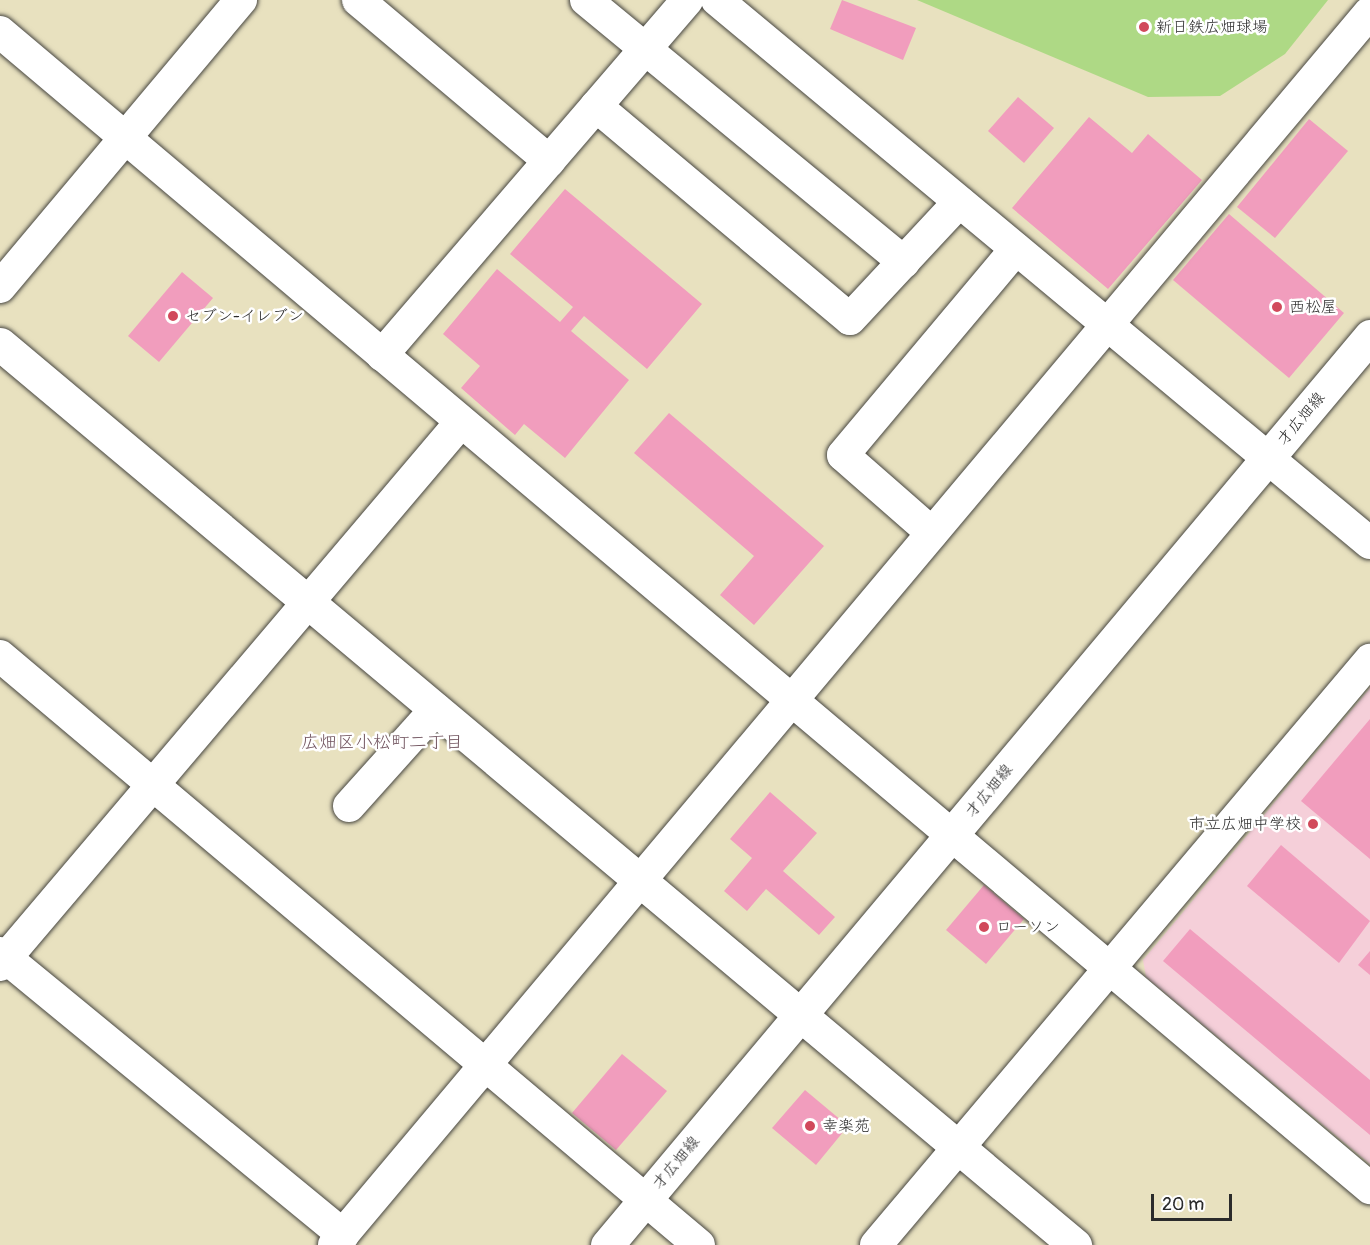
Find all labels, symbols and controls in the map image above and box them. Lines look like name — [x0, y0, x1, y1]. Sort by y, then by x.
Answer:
place label: 新日鉄広畑球場 — [1156, 17, 1268, 37]
marker: 新日鉄広畑球場 — [1137, 20, 1151, 34]
place label: 西松屋 — [1289, 297, 1337, 317]
marker: 西松屋 — [1270, 300, 1284, 314]
place label: セブン-イレブン — [185, 306, 304, 326]
marker: セブン-イレブン — [166, 309, 180, 323]
street label: 才広畑線 — [1273, 388, 1329, 450]
district label: 広畑区小松町二丁目 — [301, 732, 463, 754]
street label: 才広畑線 — [961, 760, 1017, 822]
place label: 市立広畑中学校 — [1189, 814, 1301, 834]
marker: 市立広畑中学校 — [1306, 817, 1320, 831]
place label: ローソン — [996, 917, 1060, 937]
marker: ローソン — [977, 920, 991, 934]
place label: 幸楽苑 — [822, 1116, 870, 1136]
marker: 幸楽苑 — [803, 1119, 817, 1133]
street label: 才広畑線 — [648, 1132, 704, 1194]
scale bar — [1154, 1182, 1235, 1220]
text: 20 m — [1162, 1193, 1204, 1216]

